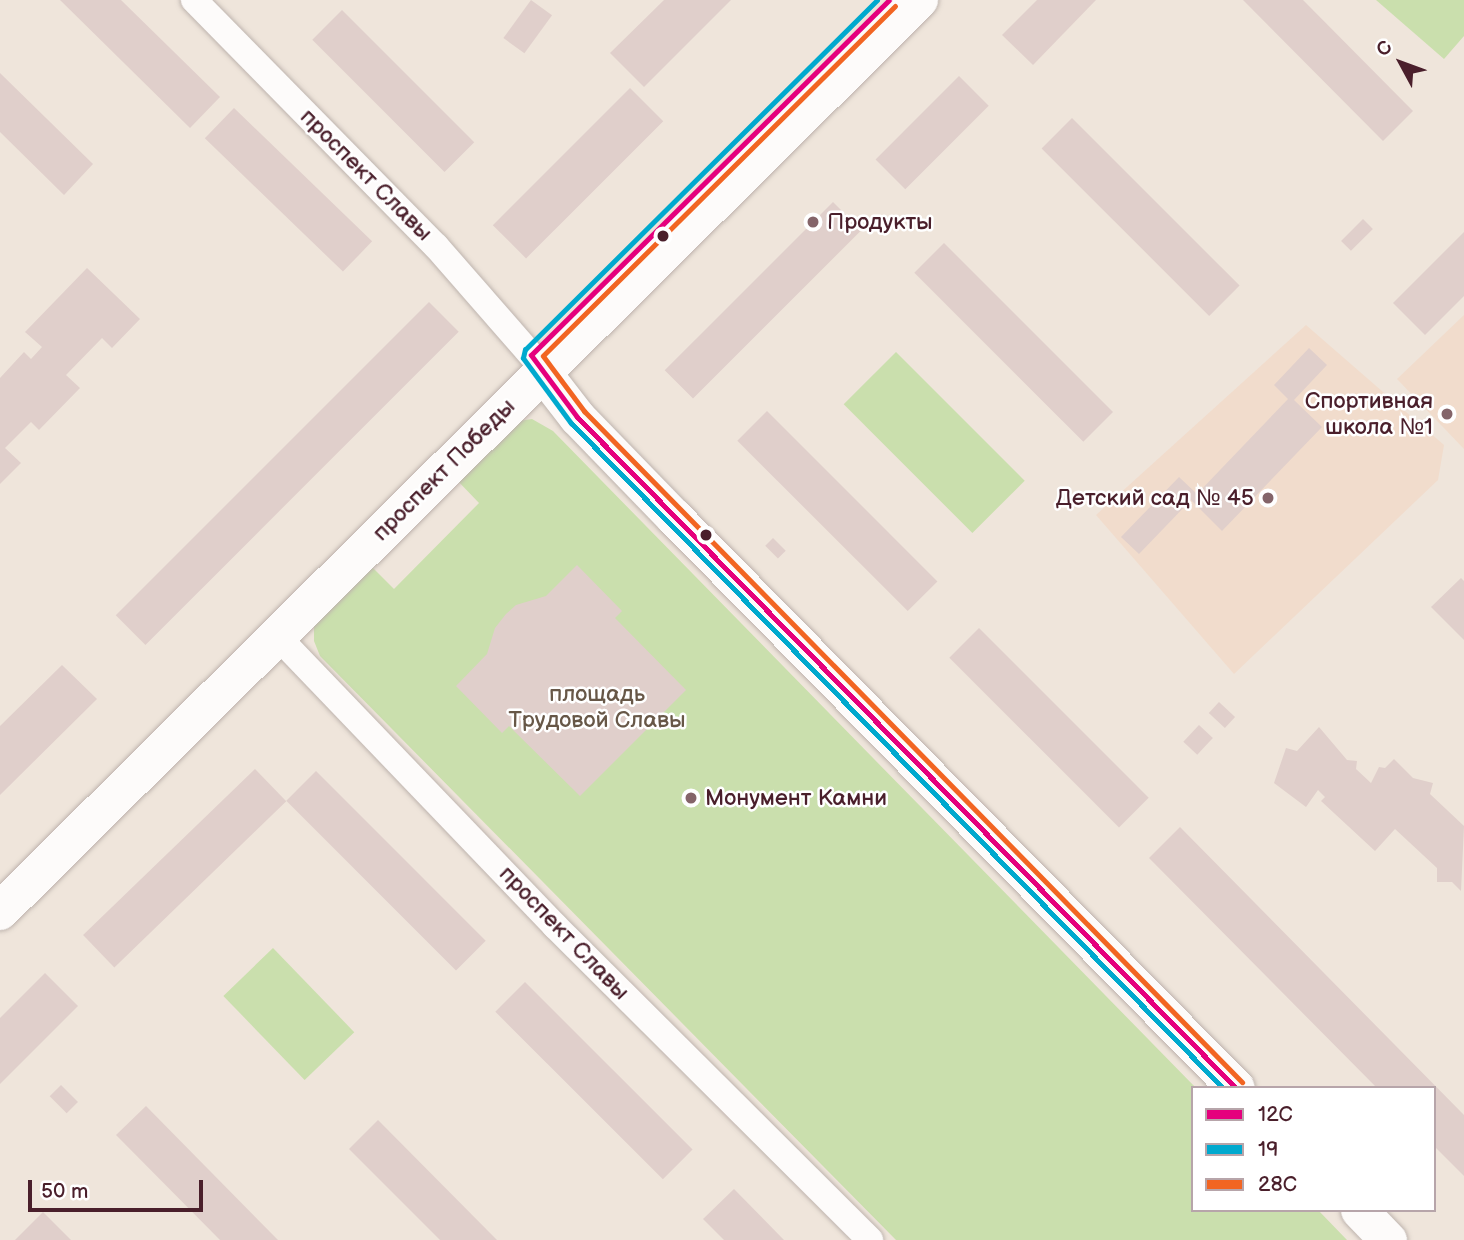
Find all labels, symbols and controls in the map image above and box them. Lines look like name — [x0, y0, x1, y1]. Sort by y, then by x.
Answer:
north arrow — [1366, 28, 1436, 98]
text: С — [1372, 36, 1398, 61]
street label: проспект Славы — [294, 103, 438, 247]
place label: Продукты — [827, 208, 933, 236]
marker: Продукты — [805, 214, 821, 230]
unlabelled marker — [656, 229, 670, 243]
place label: Спортивная школа №1 — [1305, 387, 1433, 441]
street label: проспект Победы — [367, 393, 521, 547]
marker: Спортивная школа №1 — [1439, 406, 1455, 422]
place label: Детский сад № 45 — [1056, 484, 1254, 512]
marker: Детский сад № 45 — [1260, 490, 1276, 506]
unlabelled marker — [699, 528, 713, 542]
park label: площадь Трудовой Славы — [508, 680, 686, 734]
place label: Монумент Камни — [705, 784, 887, 812]
marker: Монумент Камни — [683, 790, 699, 806]
street label: проспект Славы — [493, 860, 635, 1006]
legend — [1191, 1086, 1436, 1212]
text: 12С — [1258, 1102, 1293, 1127]
text: 19 — [1258, 1137, 1278, 1162]
scale bar — [32, 1166, 206, 1210]
text: 28С — [1258, 1172, 1297, 1197]
text: 50 m — [41, 1179, 88, 1204]

